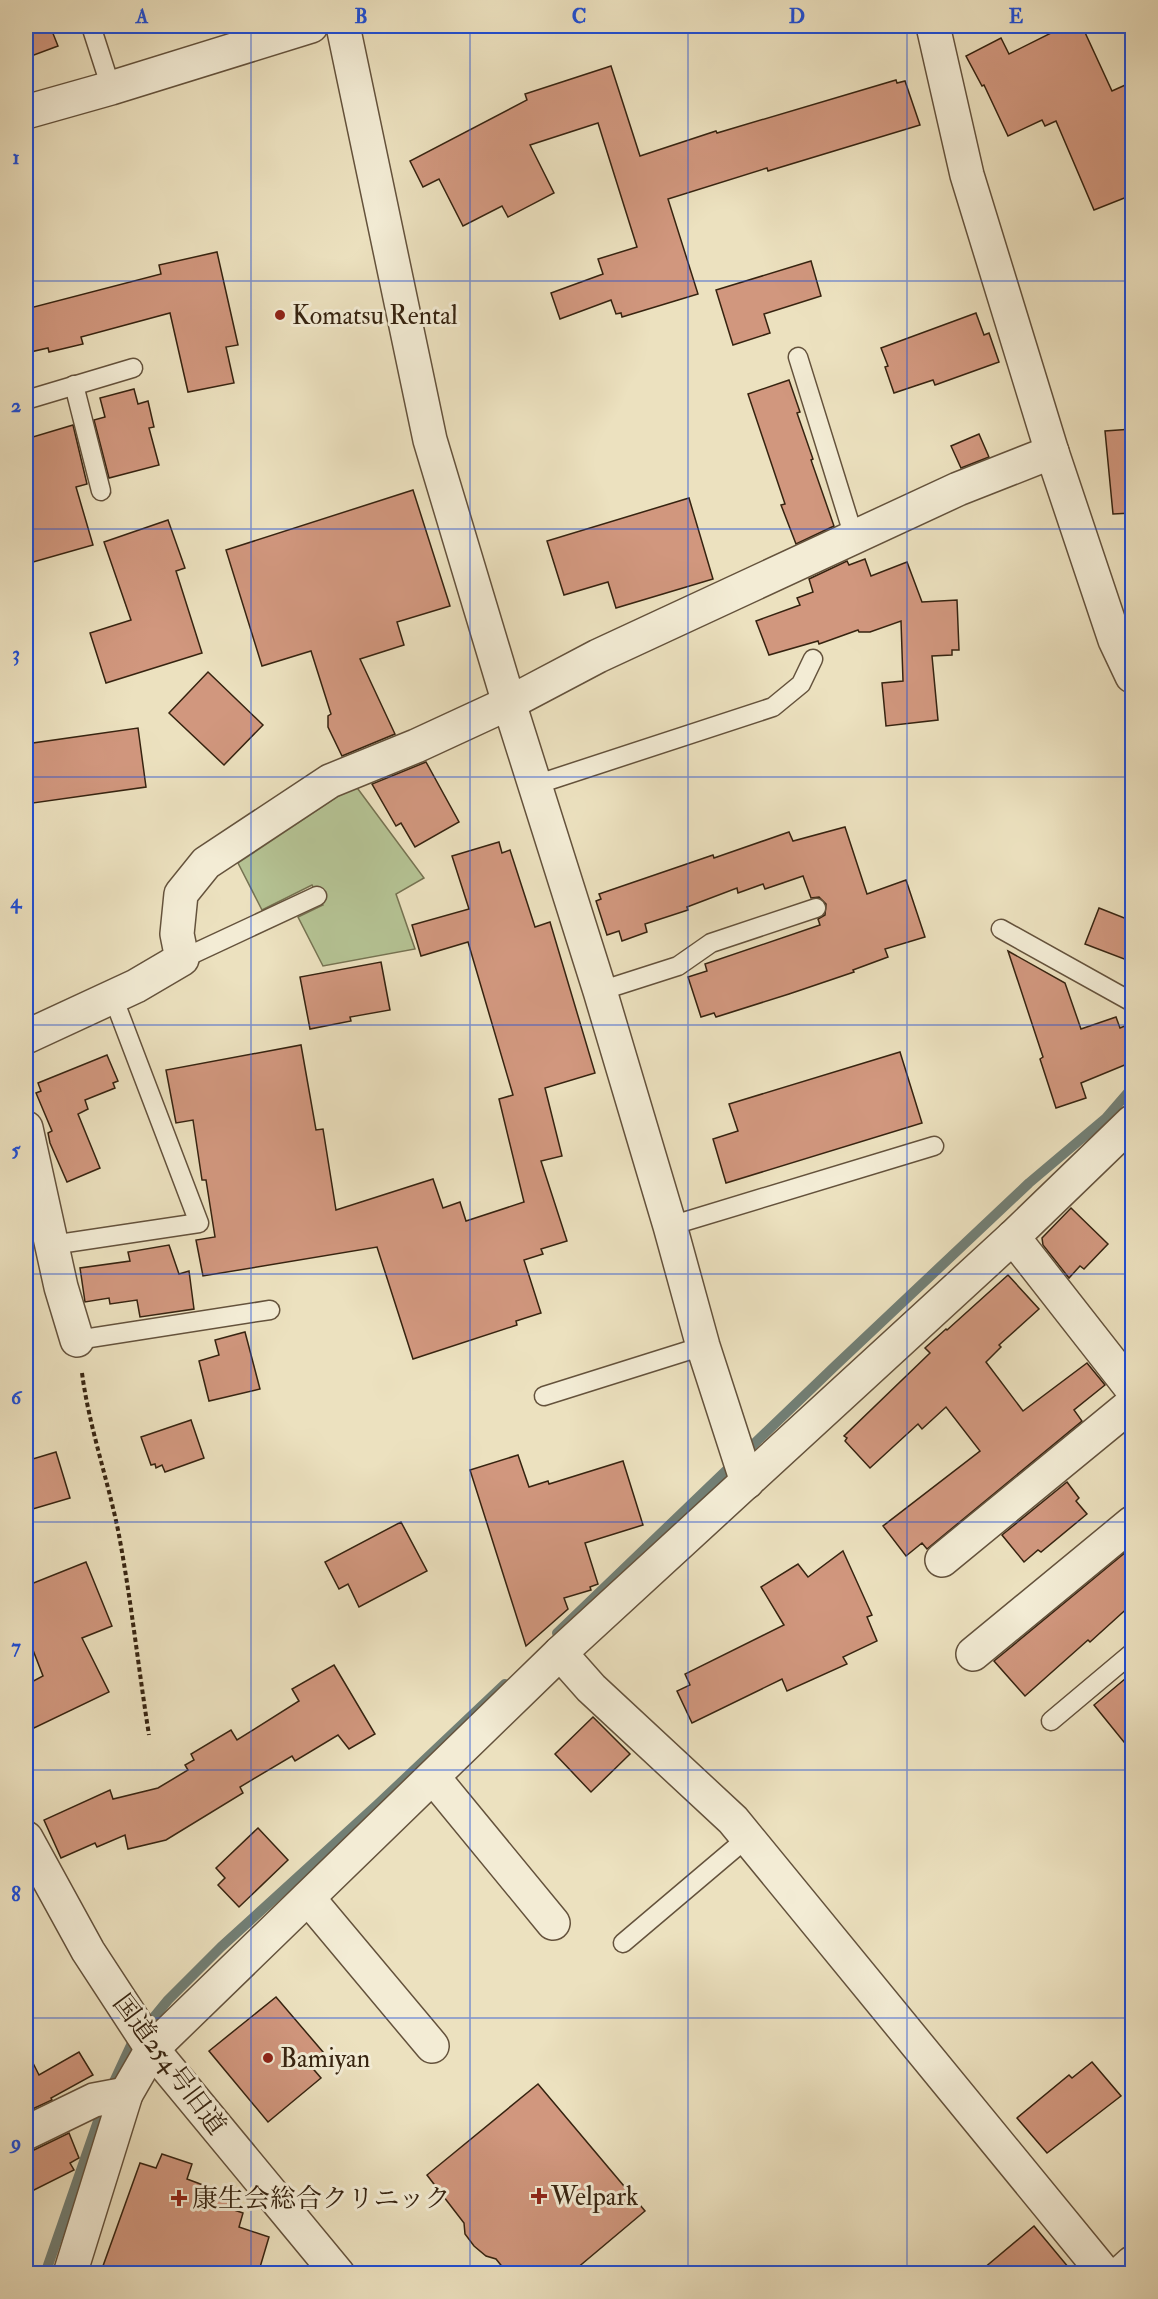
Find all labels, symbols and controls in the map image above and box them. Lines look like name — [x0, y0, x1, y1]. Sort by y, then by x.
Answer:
text: A — [135, 4, 149, 29]
text: B — [354, 4, 368, 29]
text: C — [572, 4, 586, 29]
text: D — [789, 4, 805, 29]
text: E — [1009, 4, 1024, 29]
text: 1 — [12, 145, 20, 170]
place label: Komatsu Rental — [292, 300, 458, 332]
marker: Komatsu Rental — [273, 308, 287, 322]
text: 2 — [11, 393, 21, 418]
text: 3 — [12, 641, 20, 666]
text: 4 — [10, 889, 23, 914]
text: 5 — [12, 1137, 22, 1162]
text: 6 — [11, 1385, 23, 1410]
text: 7 — [11, 1634, 21, 1659]
text: 8 — [11, 1882, 21, 1907]
street label: 国道254号旧道 — [106, 1988, 232, 2141]
place label: Bamiyan — [280, 2043, 370, 2075]
marker: Bamiyan — [261, 2051, 275, 2065]
text: 9 — [9, 2130, 21, 2155]
place label: Welpark — [550, 2181, 639, 2214]
place label: 康生会総合クリニック — [192, 2183, 450, 2215]
marker: 康生会総合クリニック — [170, 2189, 188, 2207]
marker: Welpark — [532, 2189, 546, 2203]

